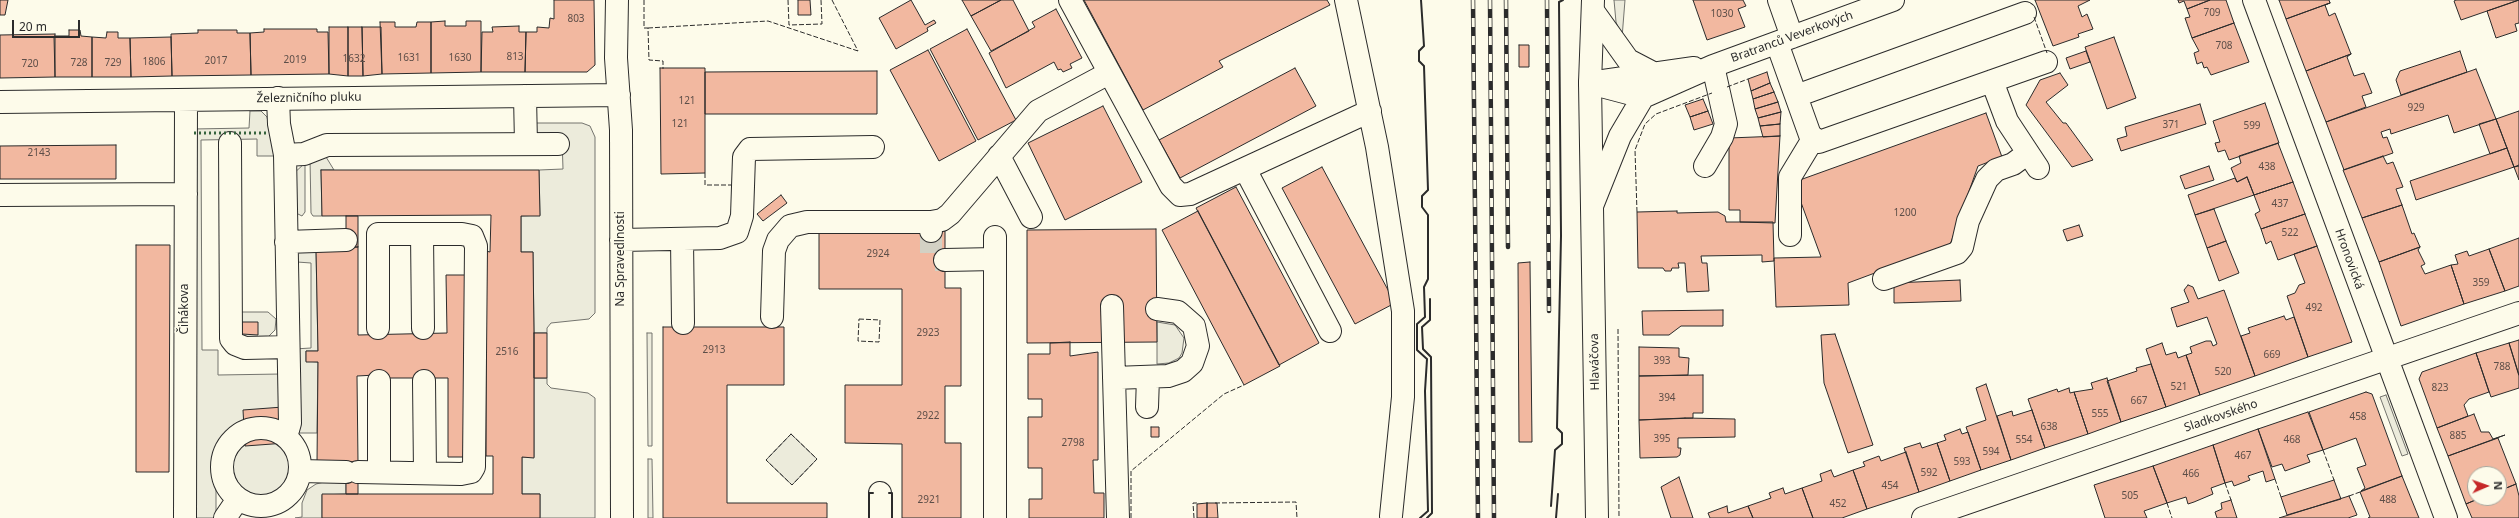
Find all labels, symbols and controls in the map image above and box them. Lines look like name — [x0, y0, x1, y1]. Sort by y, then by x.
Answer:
house number: 709 — [2203, 7, 2221, 19]
house number: 1030 — [1711, 8, 1733, 20]
street label: Bratranců Veverkových — [1729, 8, 1855, 66]
scale bar — [14, 12, 82, 38]
house number: 803 — [567, 13, 585, 25]
text: 20 m — [19, 18, 47, 35]
house number: 708 — [2215, 40, 2233, 52]
house number: 813 — [506, 51, 524, 63]
house number: 1631 — [398, 52, 420, 64]
house number: 1630 — [449, 52, 471, 64]
house number: 1632 — [343, 53, 365, 65]
house number: 2019 — [284, 54, 306, 66]
house number: 2017 — [205, 55, 227, 67]
house number: 1806 — [143, 56, 165, 68]
house number: 728 — [70, 57, 88, 69]
house number: 729 — [104, 57, 122, 69]
house number: 720 — [21, 58, 39, 70]
street label: Železničního pluku — [256, 90, 362, 106]
house number: 121 — [678, 95, 696, 107]
house number: 929 — [2407, 102, 2425, 114]
house number: 121 — [671, 118, 689, 130]
house number: 371 — [2162, 119, 2180, 131]
house number: 599 — [2243, 120, 2261, 132]
house number: 2143 — [28, 147, 50, 159]
house number: 438 — [2258, 161, 2276, 173]
house number: 437 — [2271, 198, 2289, 210]
house number: 1200 — [1894, 207, 1916, 219]
street label: Na Spravedlnosti — [614, 211, 628, 307]
house number: 522 — [2281, 227, 2299, 239]
street label: Hronovická — [2331, 227, 2367, 291]
house number: 2924 — [867, 248, 889, 260]
house number: 359 — [2472, 277, 2490, 289]
street label: Čihákova — [178, 283, 192, 335]
house number: 492 — [2305, 302, 2323, 314]
house number: 2923 — [917, 327, 939, 339]
street label: Hlaváčova — [1587, 333, 1603, 391]
house number: 2913 — [703, 344, 725, 356]
house number: 2516 — [496, 346, 518, 358]
house number: 669 — [2263, 349, 2281, 361]
house number: 393 — [1653, 355, 1671, 367]
house number: 788 — [2493, 361, 2511, 373]
house number: 520 — [2214, 366, 2232, 378]
house number: 521 — [2170, 381, 2188, 393]
house number: 823 — [2431, 382, 2449, 394]
house number: 394 — [1658, 392, 1676, 404]
house number: 667 — [2130, 395, 2148, 407]
street label: Sladkovského — [2182, 397, 2260, 435]
house number: 555 — [2091, 408, 2109, 420]
house number: 2922 — [917, 410, 939, 422]
house number: 458 — [2349, 411, 2367, 423]
house number: 638 — [2040, 421, 2058, 433]
house number: 885 — [2449, 430, 2467, 442]
house number: 395 — [1653, 433, 1671, 445]
house number: 554 — [2015, 434, 2033, 446]
house number: 468 — [2283, 434, 2301, 446]
house number: 2798 — [1062, 437, 1084, 449]
house number: 594 — [1982, 446, 2000, 458]
house number: 467 — [2234, 450, 2252, 462]
house number: 593 — [1953, 456, 1971, 468]
north arrow — [2467, 466, 2507, 506]
house number: 592 — [1920, 467, 1938, 479]
house number: 466 — [2182, 468, 2200, 480]
house number: 454 — [1881, 480, 1899, 492]
text: N — [2491, 481, 2506, 490]
house number: 505 — [2121, 490, 2139, 502]
house number: 2921 — [918, 494, 940, 506]
house number: 488 — [2379, 494, 2397, 506]
house number: 452 — [1829, 498, 1847, 510]

